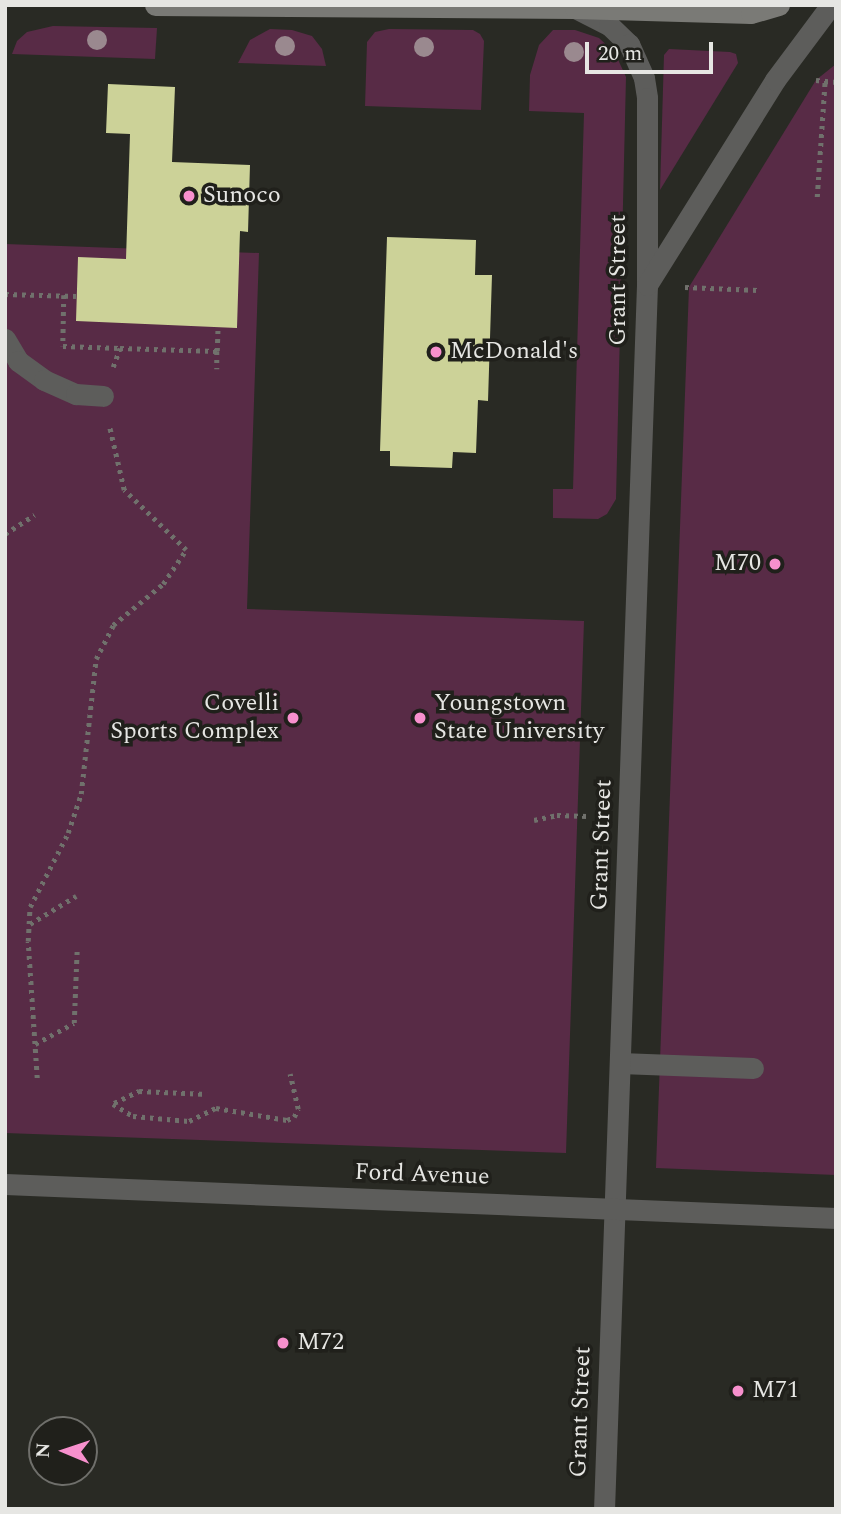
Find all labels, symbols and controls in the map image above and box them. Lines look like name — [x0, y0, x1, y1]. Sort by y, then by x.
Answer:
scale bar — [589, 28, 717, 72]
text: 20 m — [598, 38, 642, 70]
place label: Sunoco — [203, 182, 281, 210]
marker: Sunoco — [181, 188, 197, 204]
street label: Grant Street — [605, 214, 633, 346]
place label: McDonald's — [450, 338, 578, 366]
marker: McDonald's — [428, 344, 444, 360]
place label: M70 — [714, 550, 761, 578]
marker: M70 — [767, 556, 783, 572]
place label: Covelli Sports Complex — [110, 690, 279, 746]
place label: Youngstown State University — [434, 690, 604, 746]
marker: Covelli Sports Complex — [285, 710, 301, 726]
marker: Youngstown State University — [412, 710, 428, 726]
street label: Grant Street — [585, 779, 619, 911]
street label: Ford Avenue — [354, 1158, 490, 1192]
place label: M72 — [297, 1329, 344, 1357]
marker: M72 — [275, 1335, 291, 1351]
street label: Grant Street — [564, 1346, 598, 1478]
place label: M71 — [752, 1377, 799, 1405]
marker: M71 — [730, 1383, 746, 1399]
north arrow — [28, 1416, 98, 1486]
text: N — [29, 1442, 58, 1459]

